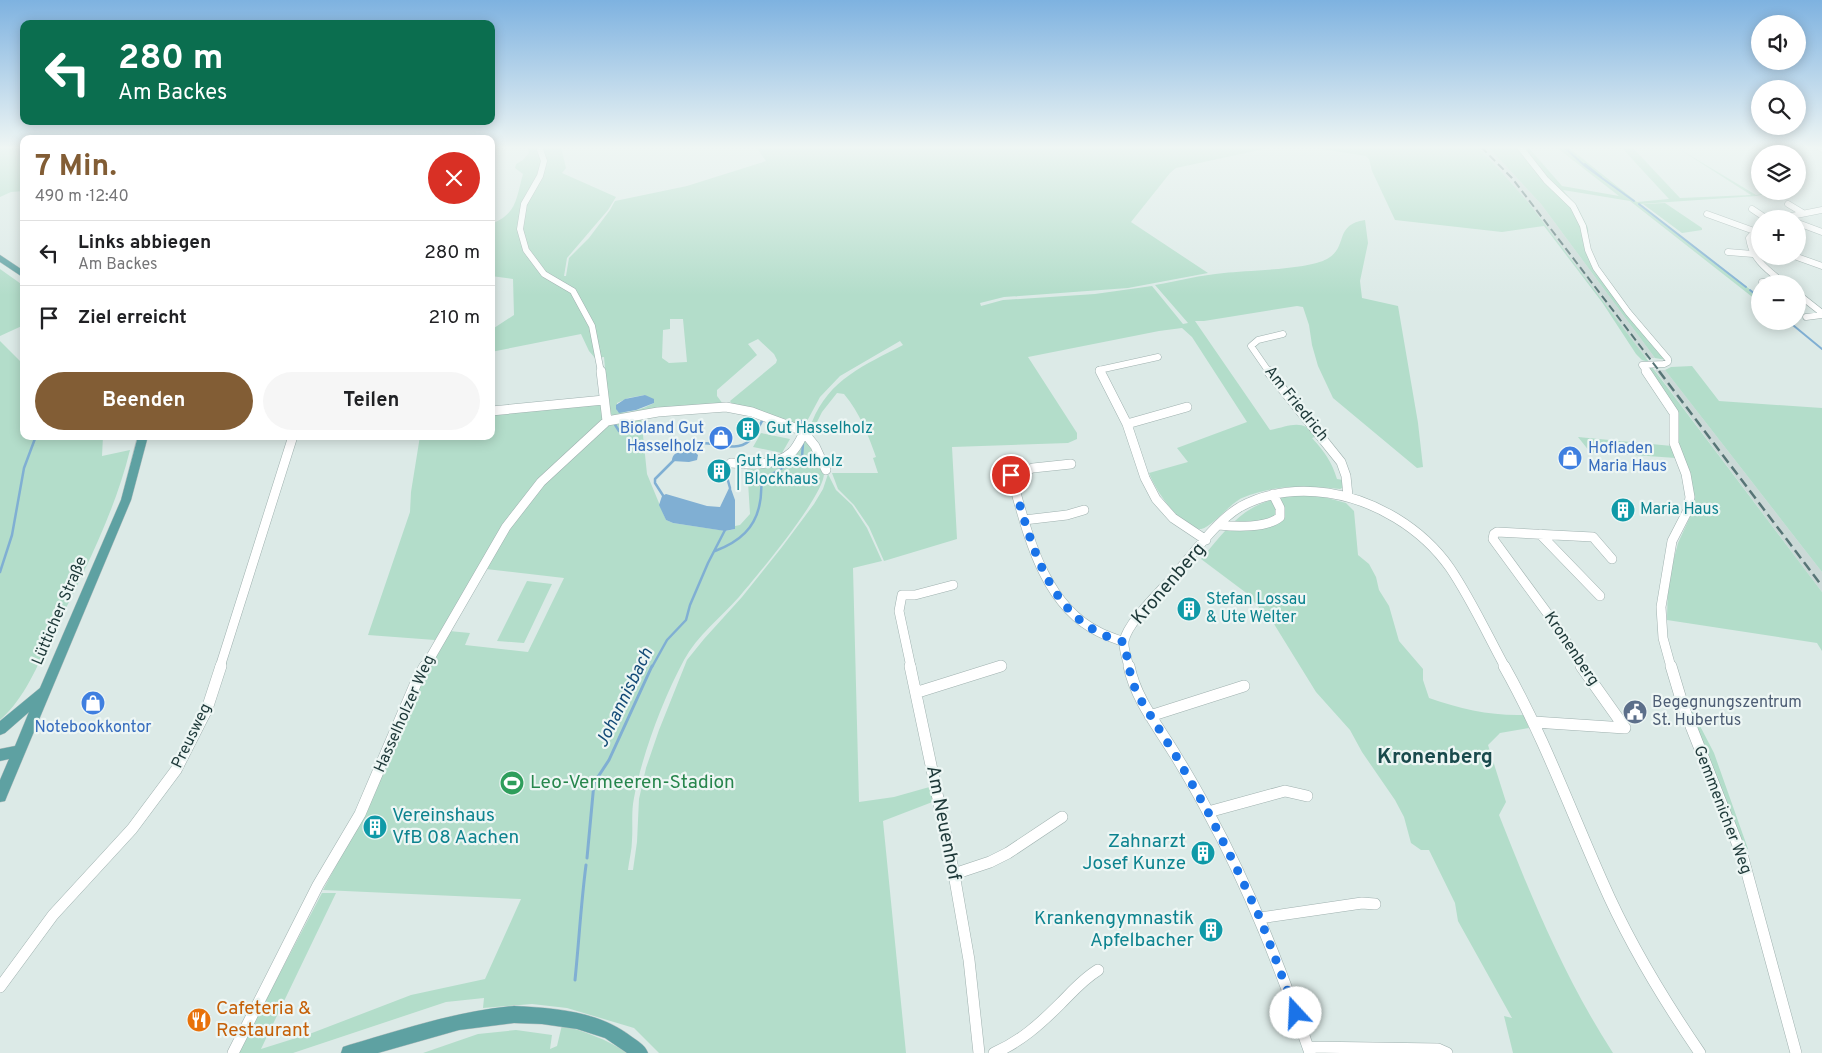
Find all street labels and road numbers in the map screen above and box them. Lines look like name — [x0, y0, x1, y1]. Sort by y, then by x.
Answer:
street label: Am Friedrich — [1260, 362, 1332, 446]
street label: Kronenberg — [1127, 538, 1211, 630]
street label: Lütticher Straße — [28, 554, 92, 668]
street label: Kronenberg — [1539, 608, 1603, 690]
street label: Hasselholzer Weg — [370, 652, 440, 776]
street label: Preusweg — [168, 700, 216, 772]
street label: Gemmenicher Weg — [1688, 743, 1756, 877]
street label: Am Neuenhof — [920, 763, 966, 883]

